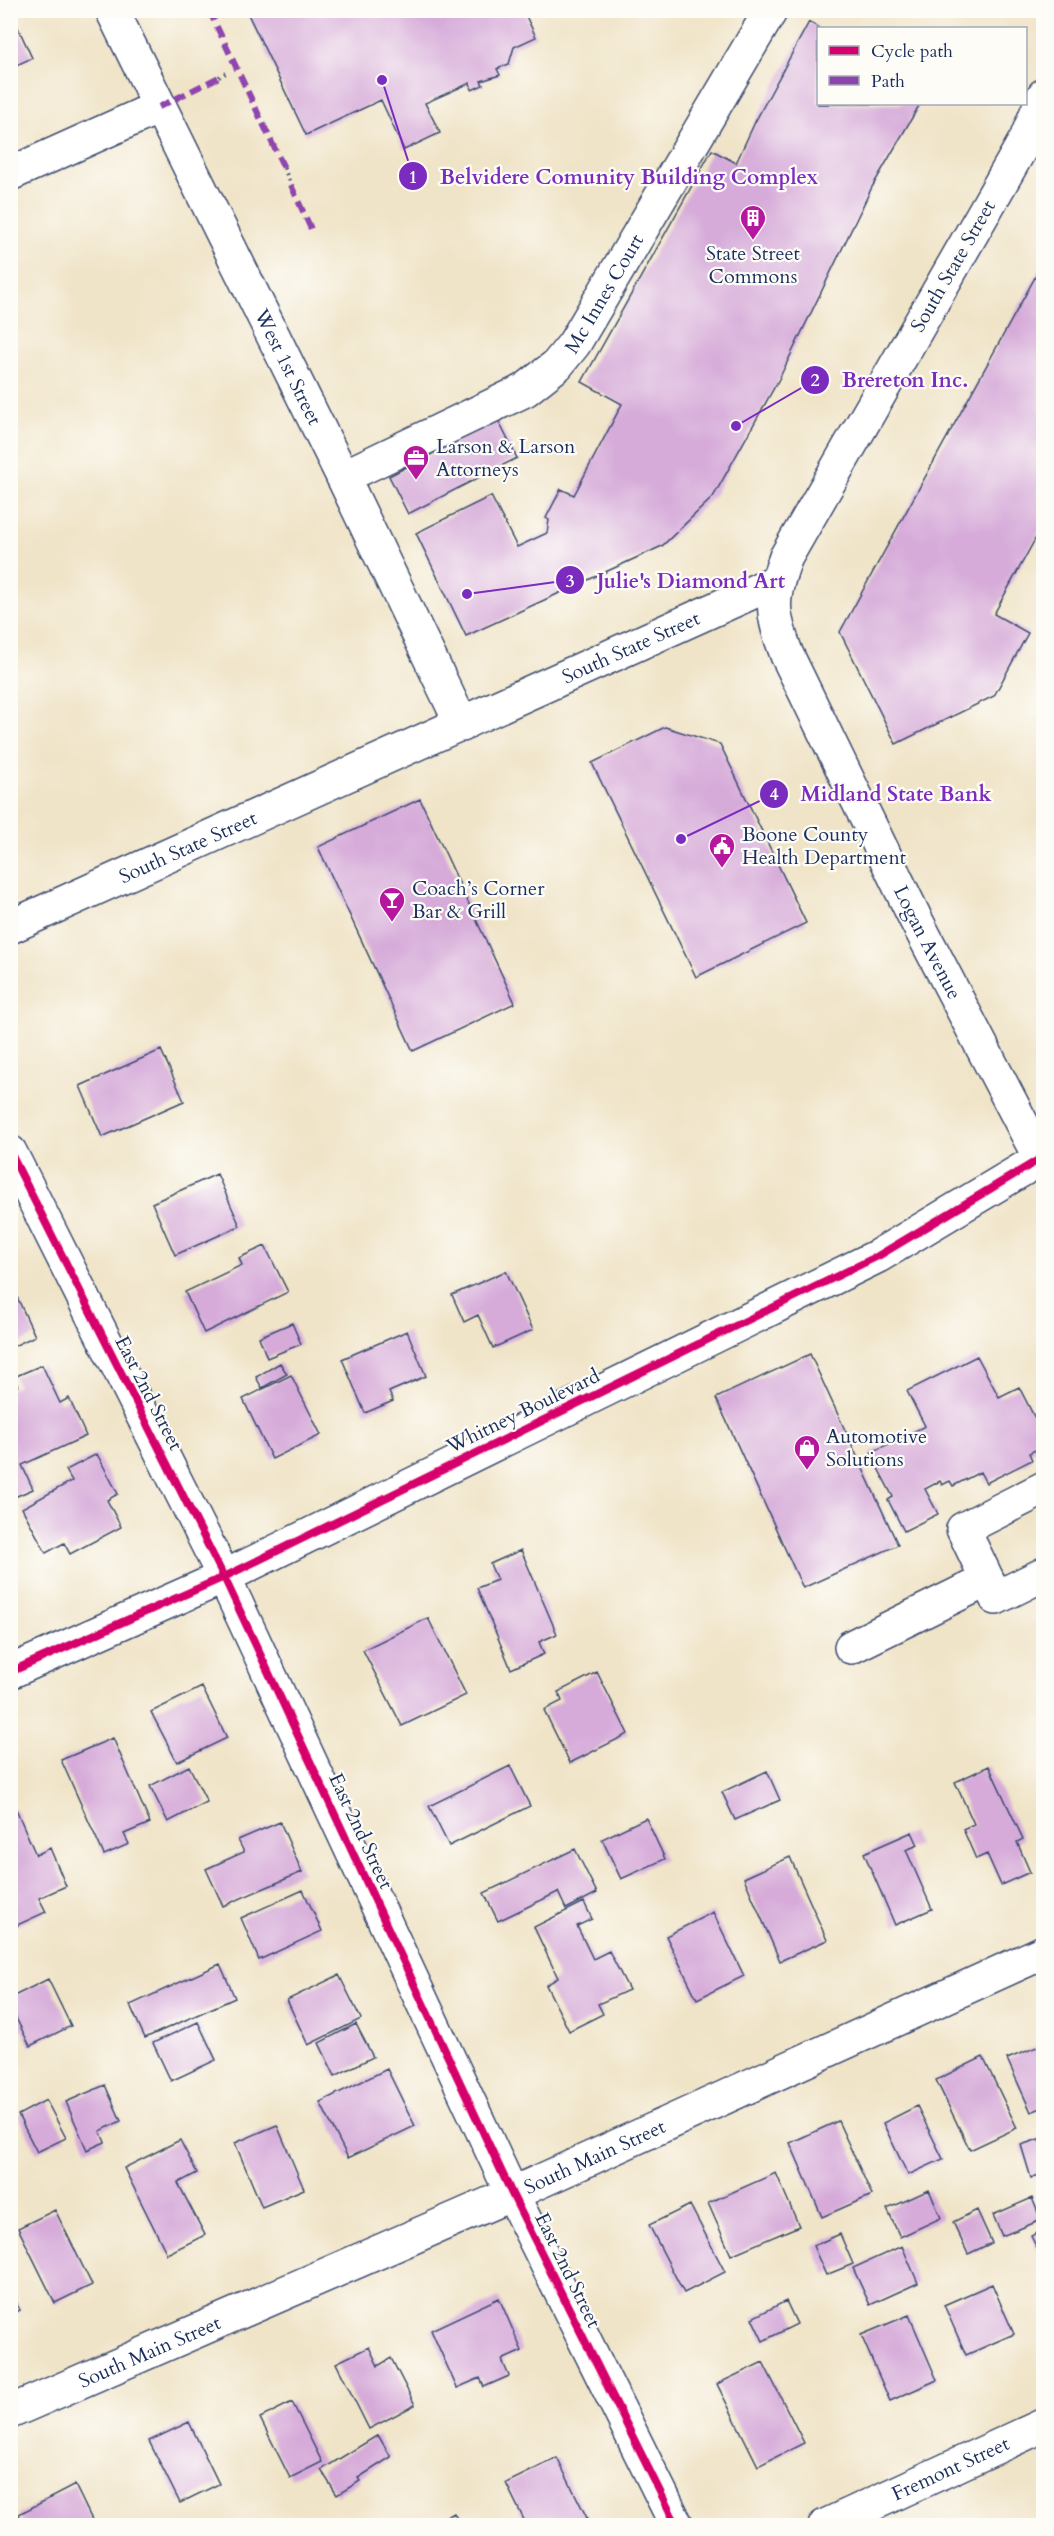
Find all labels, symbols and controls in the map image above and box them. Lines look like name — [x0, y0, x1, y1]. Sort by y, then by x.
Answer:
legend — [817, 27, 1027, 105]
text: Cycle path — [871, 39, 953, 64]
text: Path — [871, 69, 905, 94]
callout: Belvidere Comunity Building Complex — [398, 157, 830, 196]
text: Belvidere Comunity Building Complex — [440, 163, 819, 192]
text: 1 — [408, 165, 418, 190]
street label: South State Street — [904, 194, 1002, 337]
building icon: State Street Commons — [738, 203, 768, 241]
street label: Mc Innes Court — [558, 228, 650, 358]
place label: State Street Commons — [706, 240, 801, 290]
street label: West 1st Street — [248, 303, 329, 430]
callout: Brereton Inc. — [800, 360, 980, 399]
text: Brereton Inc. — [842, 366, 968, 395]
text: 2 — [810, 368, 820, 393]
place label: Larson & Larson Attorneys — [436, 433, 576, 483]
office icon: Larson & Larson Attorneys — [401, 443, 431, 481]
callout: Julie's Diamond Art — [555, 561, 797, 600]
text: Julie's Diamond Art — [594, 567, 786, 596]
text: 3 — [565, 569, 575, 594]
street label: South State Street — [558, 604, 705, 690]
callout: Midland State Bank — [759, 774, 1004, 813]
text: Midland State Bank — [800, 780, 992, 809]
text: 4 — [769, 782, 779, 807]
street label: South State Street — [115, 804, 262, 890]
place label: Boone County Health Department — [742, 821, 907, 871]
public building icon: Boone County Health Department — [707, 831, 737, 869]
place label: Coach’s Corner Bar & Grill — [412, 875, 545, 925]
street label: Logan Avenue — [888, 881, 968, 1004]
bar icon: Coach’s Corner Bar & Grill — [377, 885, 407, 923]
street label: East 2nd Street — [109, 1331, 190, 1455]
street label: Whitney Boulevard — [441, 1362, 605, 1460]
place label: Automotive Solutions — [826, 1423, 927, 1473]
shop icon: Automotive Solutions — [792, 1433, 822, 1471]
street label: East 2nd Street — [322, 1769, 400, 1894]
street label: South Main Street — [520, 2112, 670, 2200]
street label: East 2nd Street — [528, 2208, 608, 2333]
street label: South Main Street — [74, 2308, 225, 2394]
street label: Fremont Street — [887, 2429, 1014, 2507]

